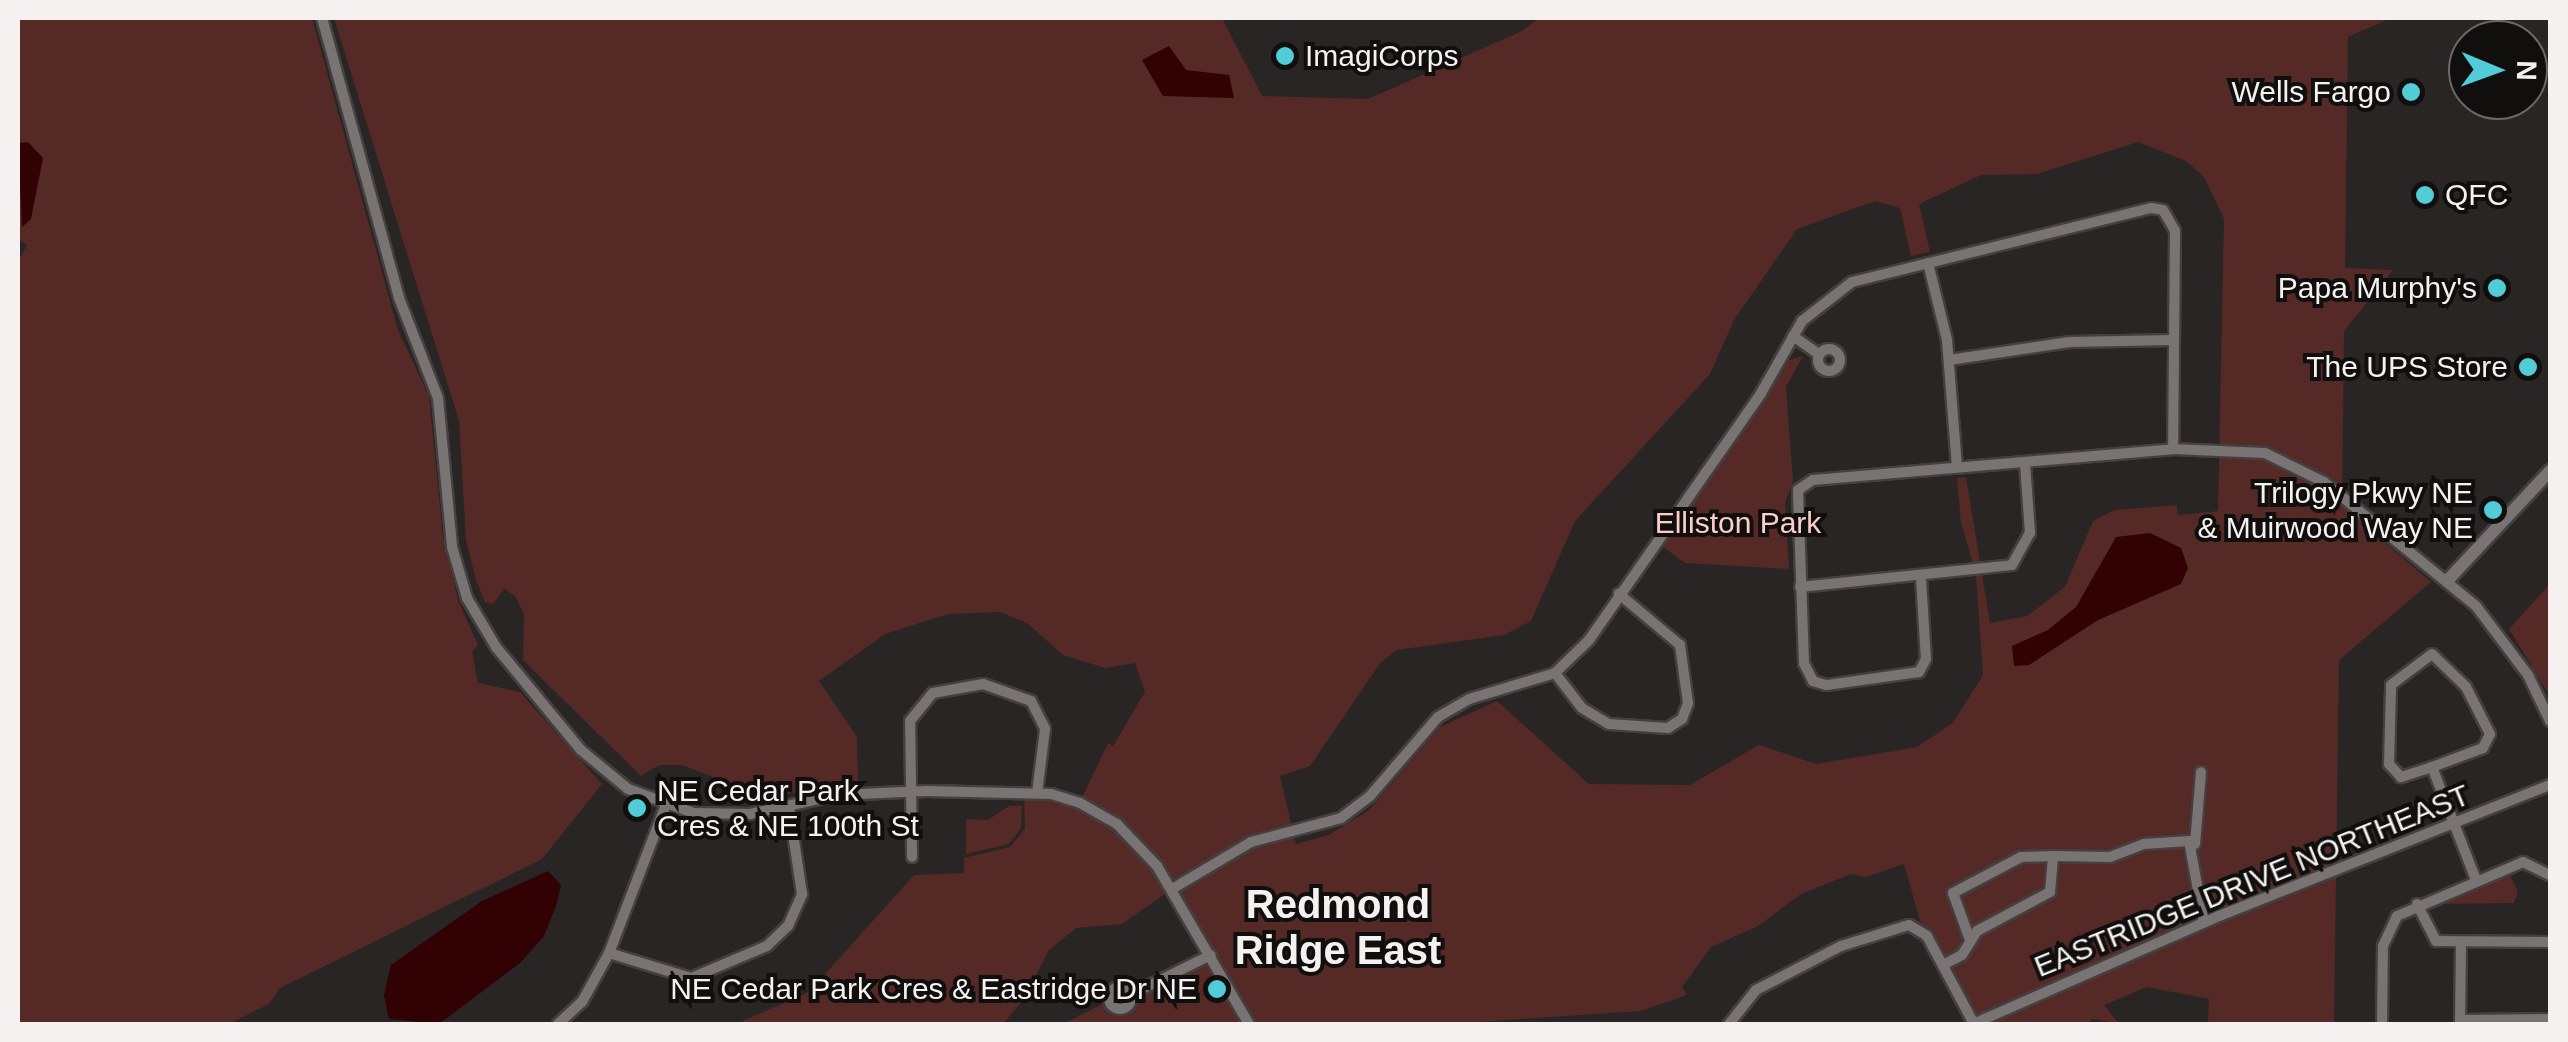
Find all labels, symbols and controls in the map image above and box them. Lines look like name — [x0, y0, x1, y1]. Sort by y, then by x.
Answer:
north arrow — [2448, 20, 2548, 120]
place label: ImagiCorps — [1305, 38, 1458, 74]
marker: ImagiCorps — [1274, 45, 1296, 67]
text: N — [2511, 60, 2542, 81]
place label: Wells Fargo — [2232, 74, 2391, 110]
marker: Wells Fargo — [2400, 81, 2422, 103]
place label: QFC — [2445, 177, 2508, 213]
marker: QFC — [2414, 184, 2436, 206]
place label: Papa Murphy's — [2278, 270, 2477, 306]
marker: Papa Murphy's — [2486, 277, 2508, 299]
place label: The UPS Store — [2306, 349, 2508, 385]
marker: The UPS Store — [2517, 356, 2539, 378]
place label: Trilogy Pkwy NE & Muirwood Way NE — [2197, 475, 2473, 546]
marker: Trilogy Pkwy NE & Muirwood Way NE — [2482, 499, 2504, 521]
park label: Elliston Park — [1655, 505, 1821, 541]
place label: NE Cedar Park Cres & NE 100th St — [657, 773, 919, 844]
street label: EASTRIDGE DRIVE NORTHEAST — [2029, 777, 2475, 985]
marker: NE Cedar Park Cres & NE 100th St — [626, 797, 648, 819]
district label: Redmond Ridge East — [1235, 880, 1441, 974]
place label: NE Cedar Park Cres & Eastridge Dr NE — [670, 971, 1197, 1007]
marker: NE Cedar Park Cres & Eastridge Dr NE — [1206, 978, 1228, 1000]

